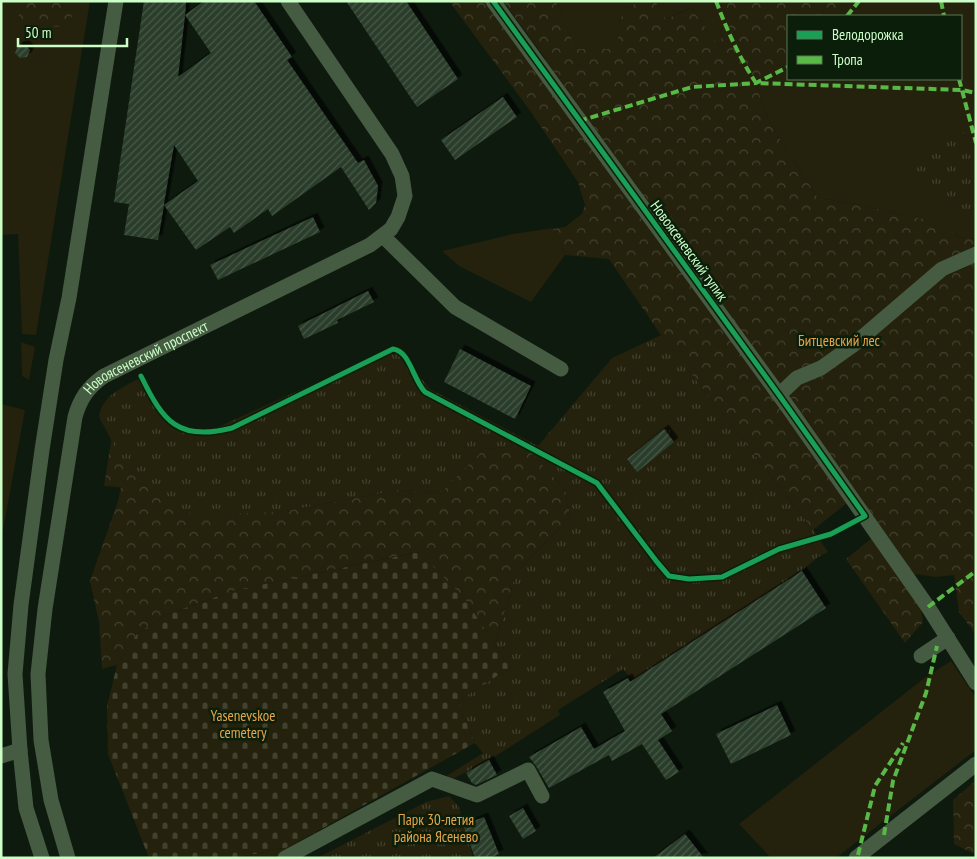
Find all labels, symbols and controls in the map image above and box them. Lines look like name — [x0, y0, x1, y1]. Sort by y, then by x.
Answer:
scale bar — [18, 15, 126, 47]
legend — [787, 15, 962, 80]
text: 50 m — [25, 23, 51, 42]
text: Велодорожка — [832, 25, 903, 44]
text: Тропа — [832, 50, 863, 69]
street label: Новоясеневский тупик — [647, 197, 732, 305]
street label: Новоясеневский проспект — [79, 316, 211, 398]
park label: Битцевский лес — [798, 331, 881, 350]
park label: Yasenevskoe cemetery — [211, 706, 275, 742]
park label: Парк 30-летия района Ясенево — [394, 810, 478, 846]

